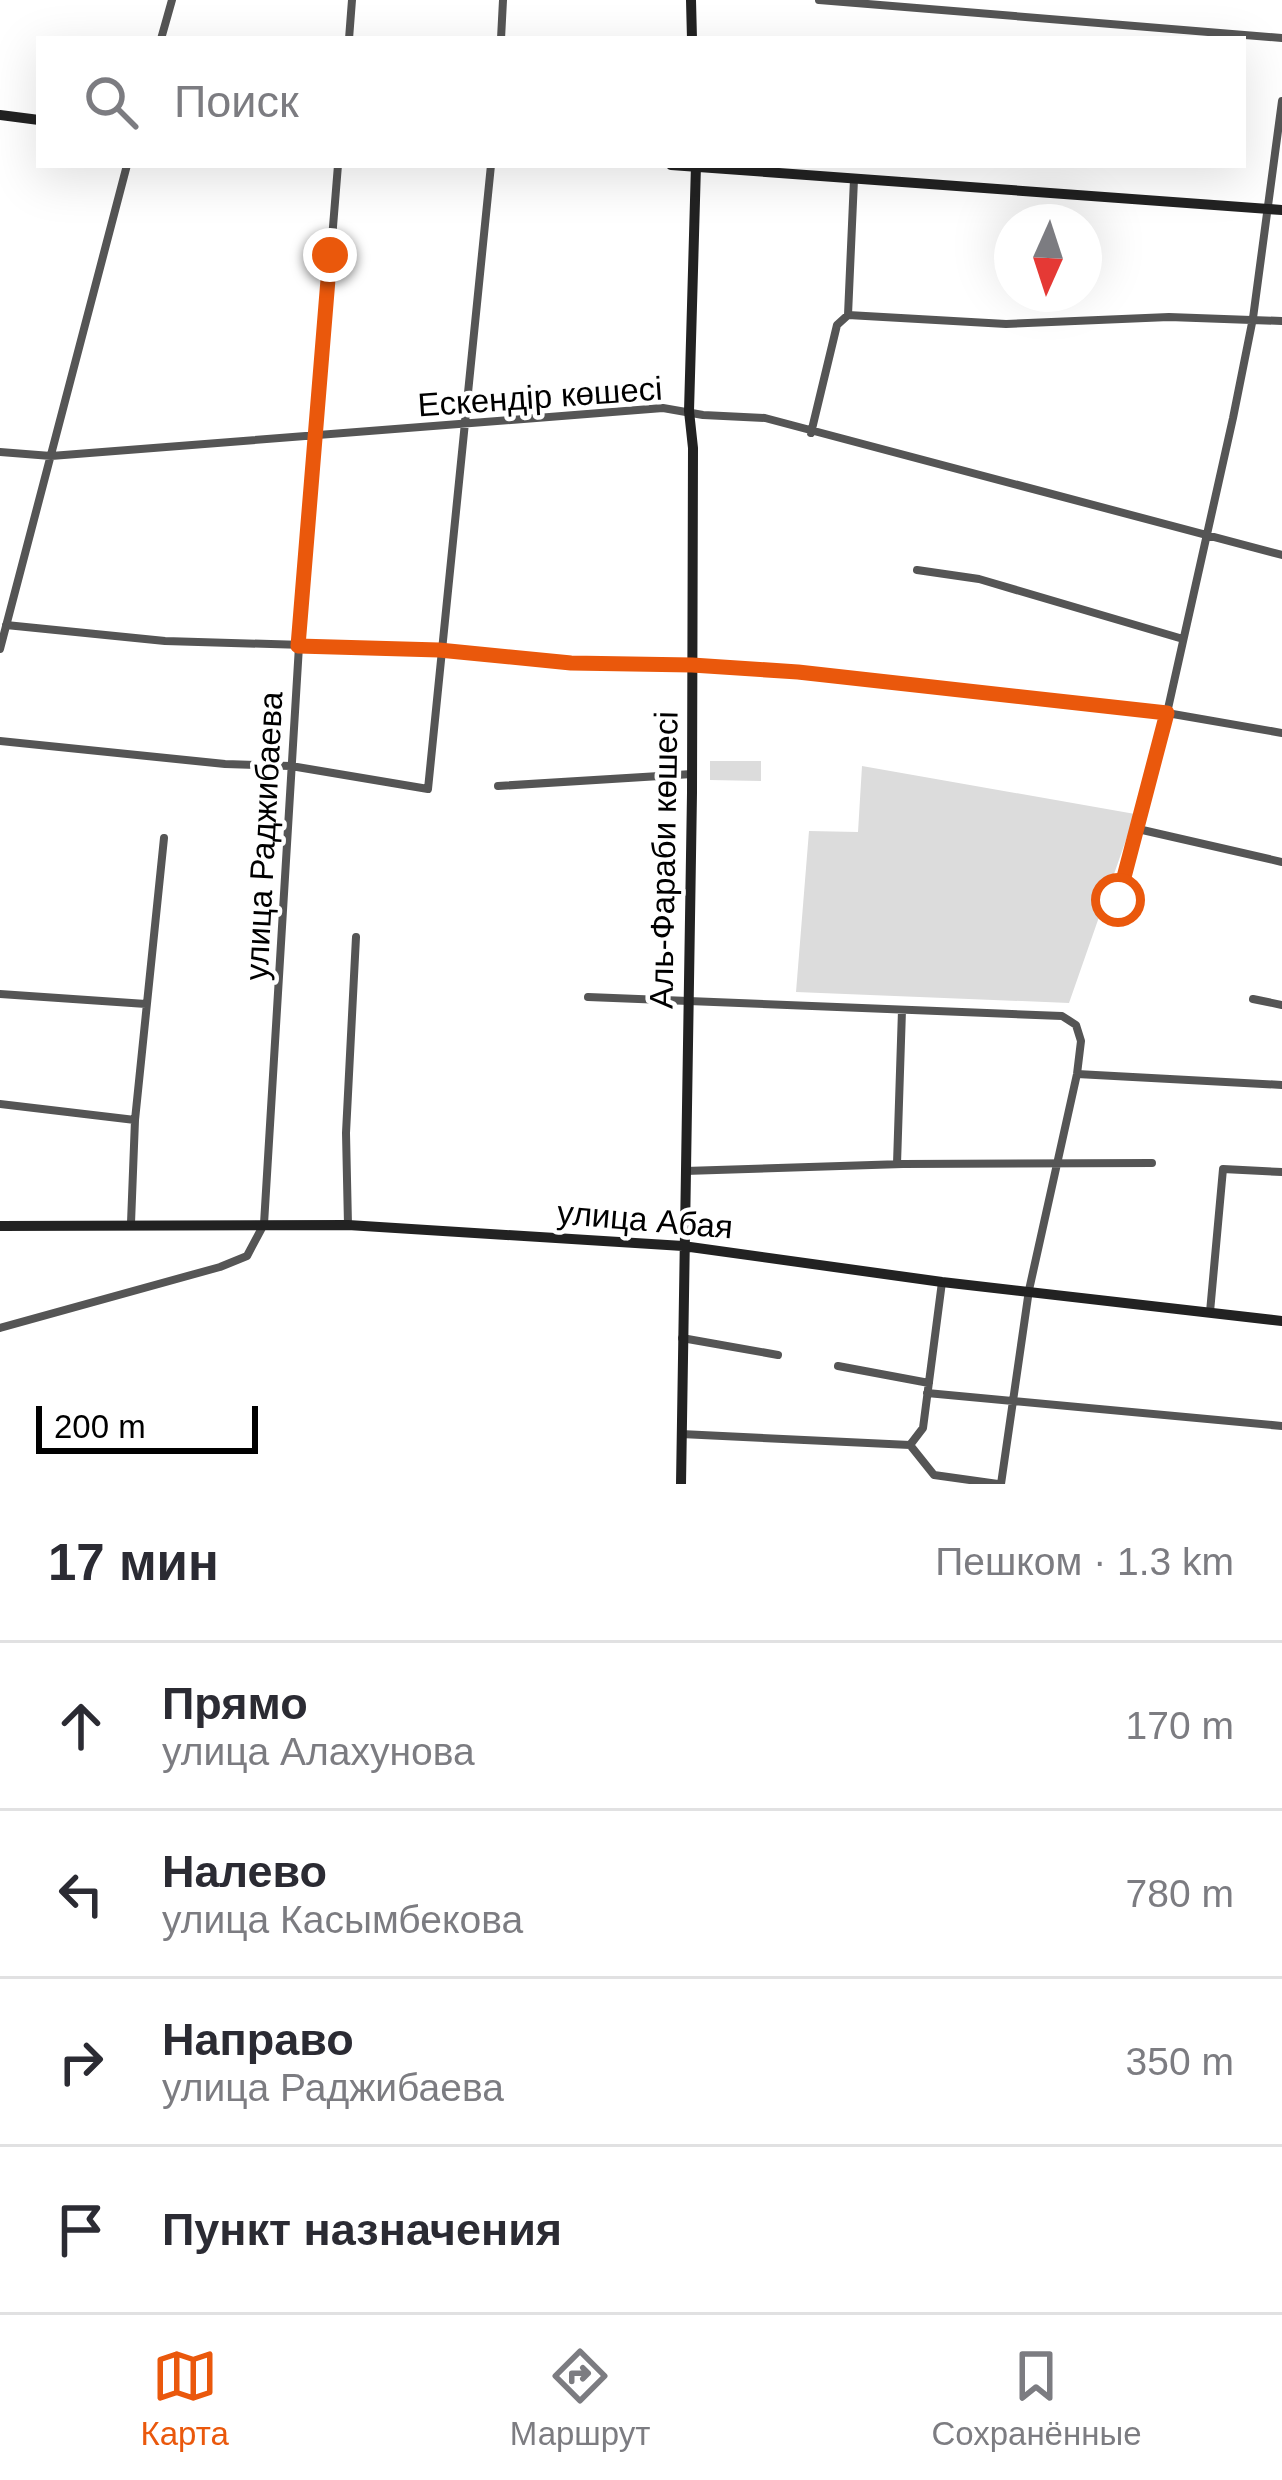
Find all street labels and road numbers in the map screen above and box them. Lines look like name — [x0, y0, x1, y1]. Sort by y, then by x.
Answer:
street label: Ескендір көшесі — [416, 369, 664, 424]
street label: улица Раджибаева — [237, 690, 290, 981]
street label: Аль-Фараби көшесі — [642, 711, 685, 1009]
street label: улица Абая — [556, 1193, 734, 1246]

